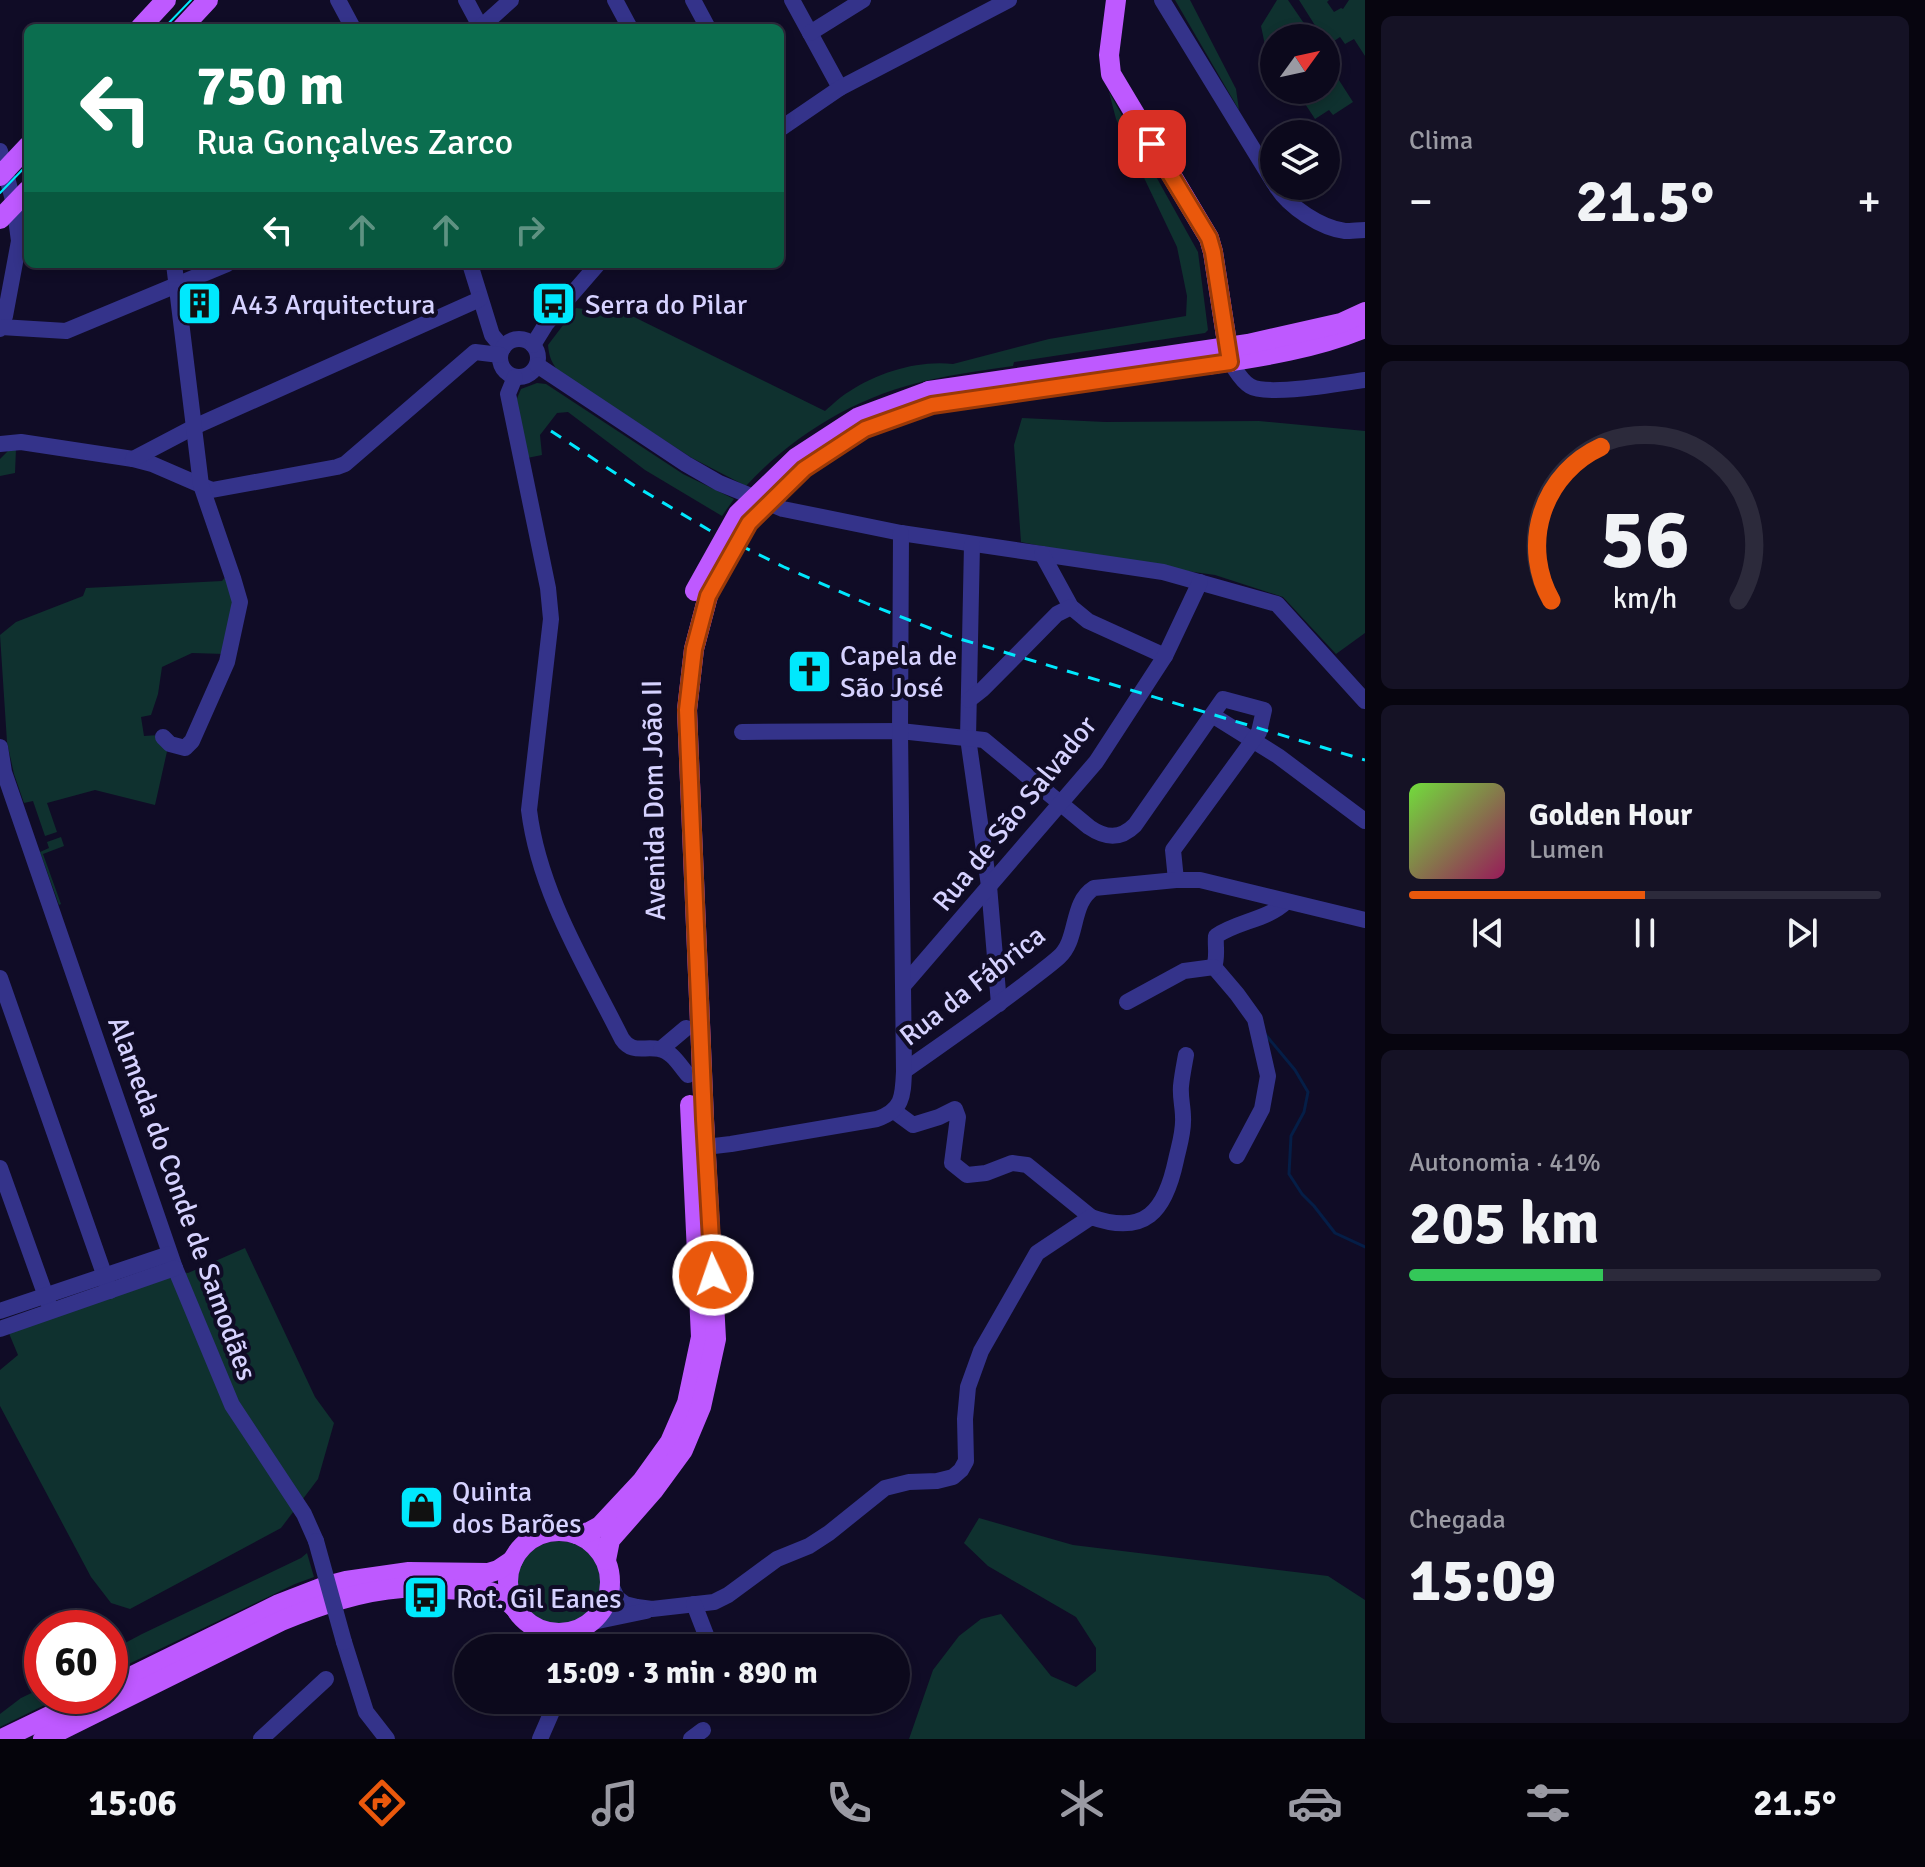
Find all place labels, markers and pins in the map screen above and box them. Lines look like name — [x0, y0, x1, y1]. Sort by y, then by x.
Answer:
pin — [1118, 110, 1186, 178]
building icon: A43 Arquitectura — [176, 280, 224, 328]
bus stop icon: Serra do Pilar — [530, 280, 578, 328]
place label: A43 Arquitectura — [231, 288, 435, 322]
place label: Serra do Pilar — [585, 288, 748, 322]
place label: Capela de São José — [840, 639, 957, 705]
church icon: Capela de São José — [785, 647, 833, 695]
place label: Quinta dos Barões — [452, 1475, 582, 1541]
shop icon: Quinta dos Barões — [397, 1483, 445, 1531]
bus stop icon: Rot. Gil Eanes — [401, 1574, 449, 1622]
place label: Rot. Gil Eanes — [456, 1582, 621, 1616]

